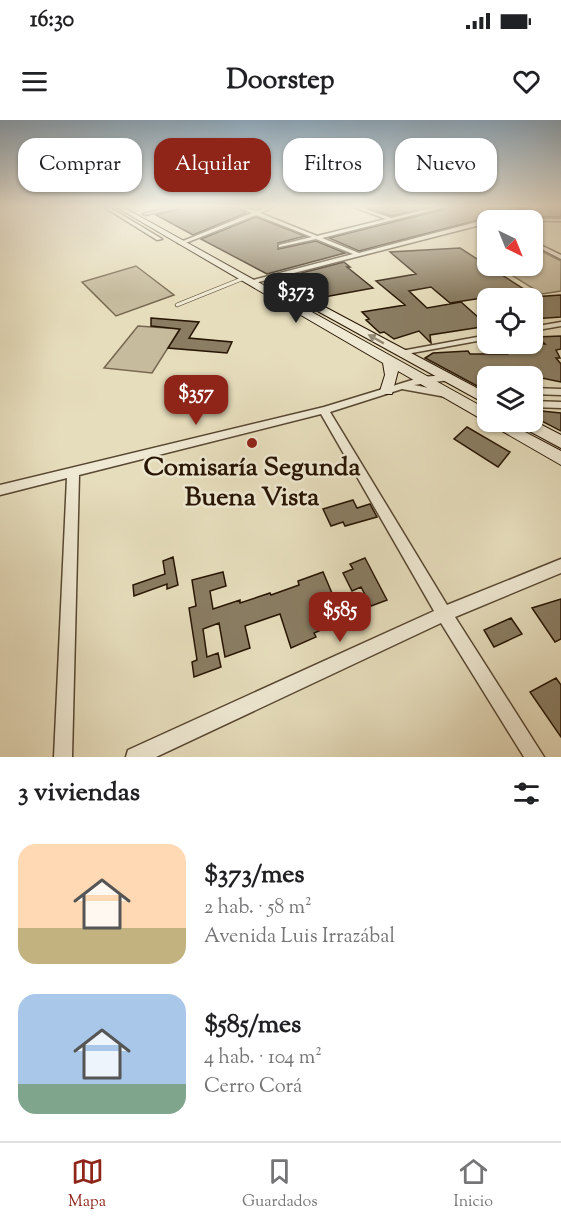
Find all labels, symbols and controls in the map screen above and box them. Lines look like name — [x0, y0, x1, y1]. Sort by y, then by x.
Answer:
text: 16:30 — [30, 5, 74, 37]
text: Doorstep — [226, 62, 335, 101]
icon: menu — [18, 65, 51, 98]
icon: heart — [510, 65, 543, 98]
chip: Comprar — [18, 138, 142, 192]
chip: Alquilar — [154, 138, 271, 192]
chip: Filtros — [283, 138, 383, 192]
chip: Nuevo — [395, 138, 497, 192]
north arrow — [477, 210, 543, 276]
map controls — [477, 210, 543, 432]
pin: $373 — [260, 273, 332, 324]
text: $373 — [278, 278, 314, 307]
button: locate — [477, 288, 543, 354]
one-way arrow — [367, 334, 384, 344]
button: layers — [477, 366, 543, 432]
pin: $357 — [160, 375, 232, 426]
text: $357 — [178, 380, 214, 409]
marker: Comisaría Segunda Buena Vista — [245, 436, 259, 450]
place label: Comisaría Segunda Buena Vista — [144, 450, 360, 517]
pin: $585 — [304, 592, 376, 643]
text: $585 — [323, 597, 357, 626]
text: 3 viviendas — [18, 775, 140, 812]
icon: filters — [510, 777, 543, 810]
text: $373/mes — [204, 857, 305, 894]
icon: home — [66, 868, 138, 940]
text: 2 hab. · 58 m² — [204, 894, 312, 923]
text: Avenida Luis Irrazábal — [204, 923, 395, 952]
text: $585/mes — [204, 1007, 301, 1044]
icon: home — [66, 1018, 138, 1090]
text: 4 hab. · 104 m² — [204, 1044, 322, 1073]
text: Cerro Corá — [204, 1073, 302, 1102]
tab: Mapa — [68, 1155, 106, 1214]
tab: Guardados — [242, 1155, 318, 1214]
tab: Inicio — [453, 1155, 493, 1214]

